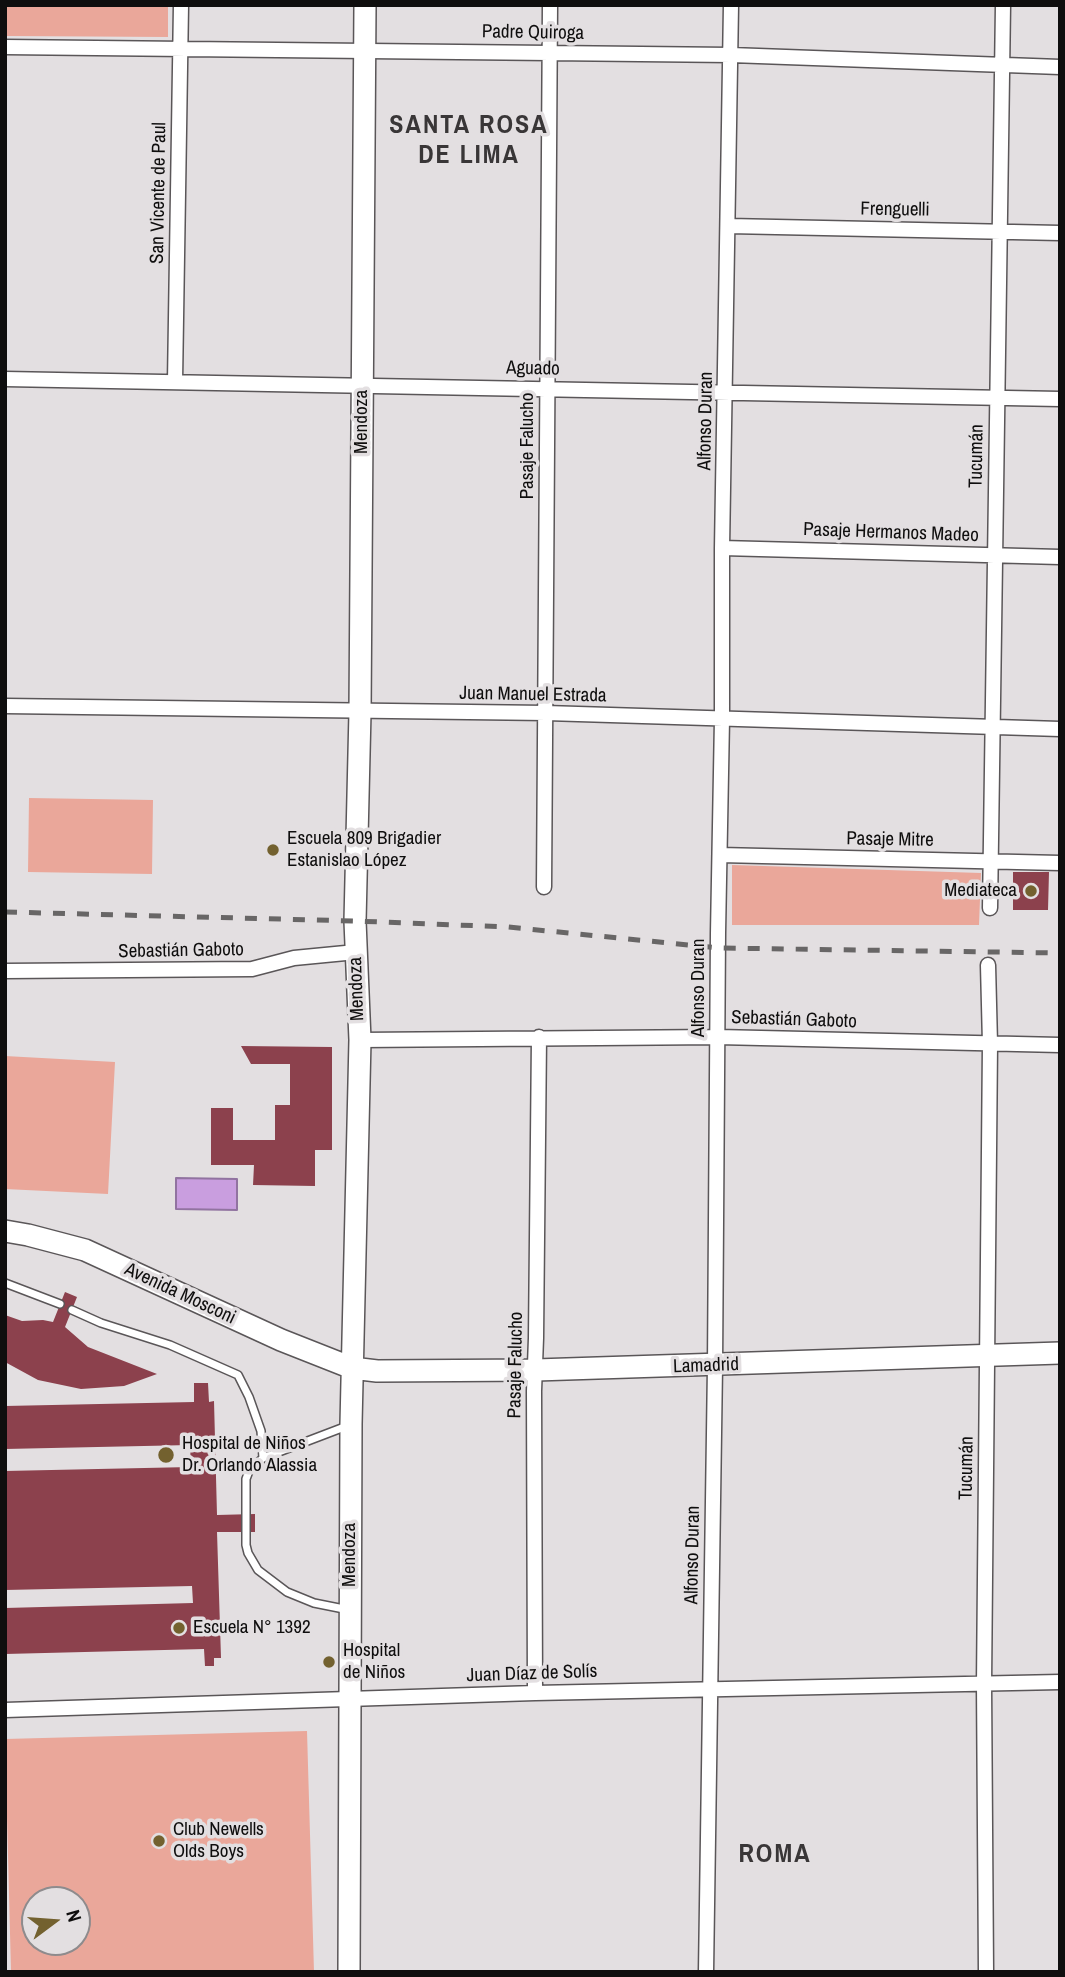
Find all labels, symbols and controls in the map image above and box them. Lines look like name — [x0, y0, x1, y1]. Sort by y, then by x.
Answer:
street label: Padre Quiroga — [482, 21, 584, 45]
district label: SANTA ROSA DE LIMA — [391, 110, 547, 172]
street label: San Vicente de Paul — [146, 122, 172, 264]
street label: Frenguelli — [860, 198, 930, 222]
street label: Aguado — [506, 357, 560, 381]
street label: Alfonso Duran — [694, 371, 718, 471]
street label: Mendoza — [351, 390, 373, 454]
street label: Pasaje Falucho — [517, 393, 539, 499]
street label: Tucumán — [965, 424, 989, 488]
street label: Pasaje Hermanos Madeo — [803, 519, 979, 547]
street label: Juan Manuel Estrada — [459, 682, 607, 708]
place label: Escuela 809 Brigadier Estanislao López — [287, 828, 441, 872]
street label: Pasaje Mitre — [846, 828, 934, 852]
marker: Escuela 809 Brigadier Estanislao López — [265, 842, 281, 858]
place label: Mediateca — [944, 880, 1017, 902]
marker: Mediateca — [1023, 883, 1039, 899]
street label: Sebastián Gaboto — [118, 939, 244, 963]
street label: Alfonso Duran — [688, 939, 710, 1037]
street label: Mendoza — [344, 957, 370, 1021]
street label: Sebastián Gaboto — [731, 1006, 857, 1034]
street label: Avenida Mosconi — [121, 1258, 239, 1330]
street label: Pasaje Falucho — [504, 1311, 528, 1419]
street label: Lamadrid — [673, 1353, 739, 1379]
place label: Hospital de Niños Dr. Orlando Alassia — [182, 1433, 317, 1477]
street label: Tucumán — [955, 1436, 979, 1500]
marker: Hospital de Niños Dr. Orlando Alassia — [156, 1445, 176, 1465]
street label: Alfonso Duran — [681, 1505, 705, 1605]
street label: Mendoza — [339, 1523, 361, 1587]
place label: Escuela N° 1392 — [193, 1617, 311, 1639]
marker: Escuela N° 1392 — [171, 1620, 187, 1636]
place label: Hospital de Niños — [343, 1640, 405, 1684]
marker: Hospital de Niños — [321, 1654, 337, 1670]
street label: Juan Díaz de Solís — [466, 1660, 598, 1688]
place label: Club Newells Olds Boys — [173, 1819, 264, 1863]
marker: Club Newells Olds Boys — [151, 1833, 167, 1849]
district label: ROMA — [739, 1839, 811, 1871]
north arrow — [21, 1886, 91, 1956]
text: N — [60, 1907, 88, 1925]

